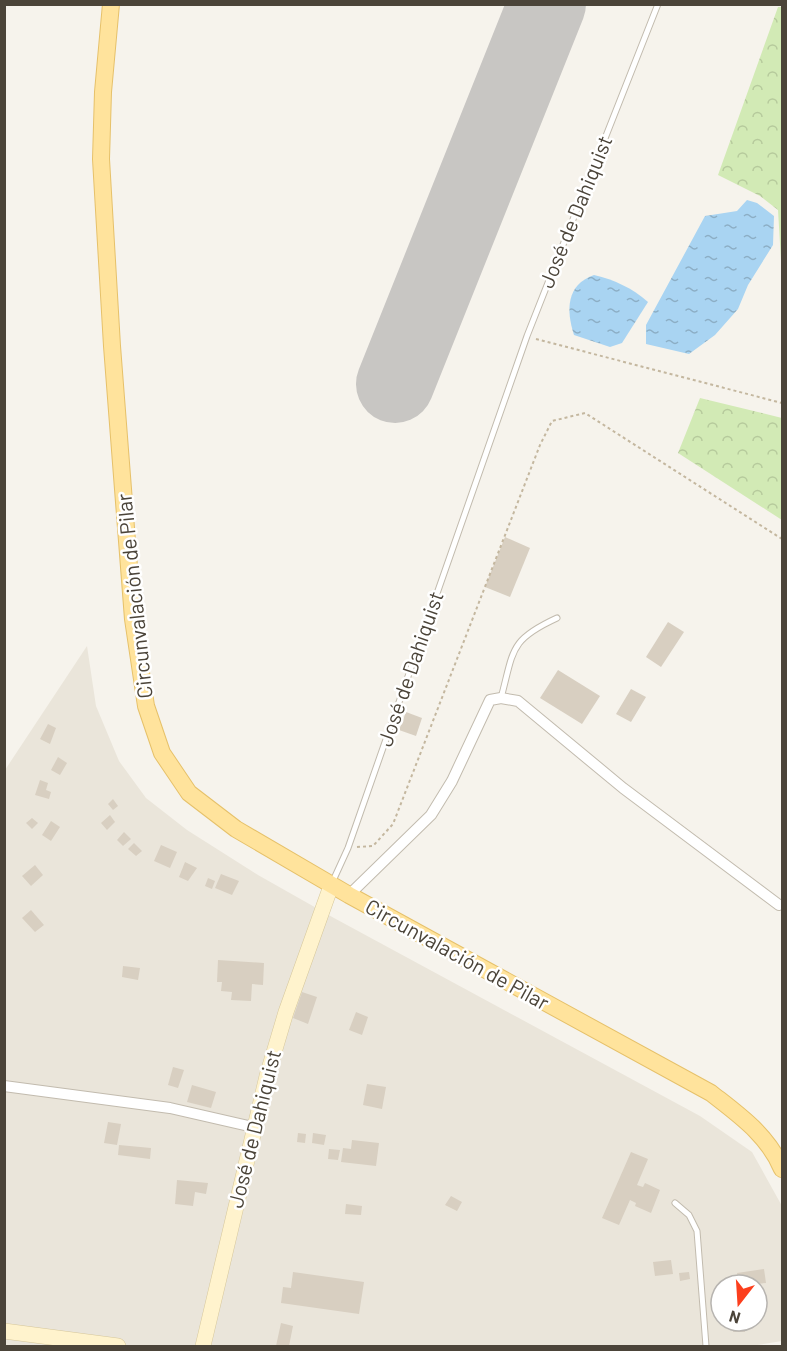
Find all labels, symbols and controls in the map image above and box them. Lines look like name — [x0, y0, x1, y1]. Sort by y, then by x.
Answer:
street label: José de Dahiquist — [533, 132, 617, 291]
street label: Circunvalación de Pilar — [110, 492, 157, 700]
street label: José de Dahiquist — [371, 588, 448, 749]
street label: Circunvalación de Pilar — [362, 893, 554, 1015]
street label: José de Dahiquist — [222, 1047, 285, 1210]
north arrow — [709, 1273, 769, 1333]
text: N — [727, 1307, 742, 1328]

